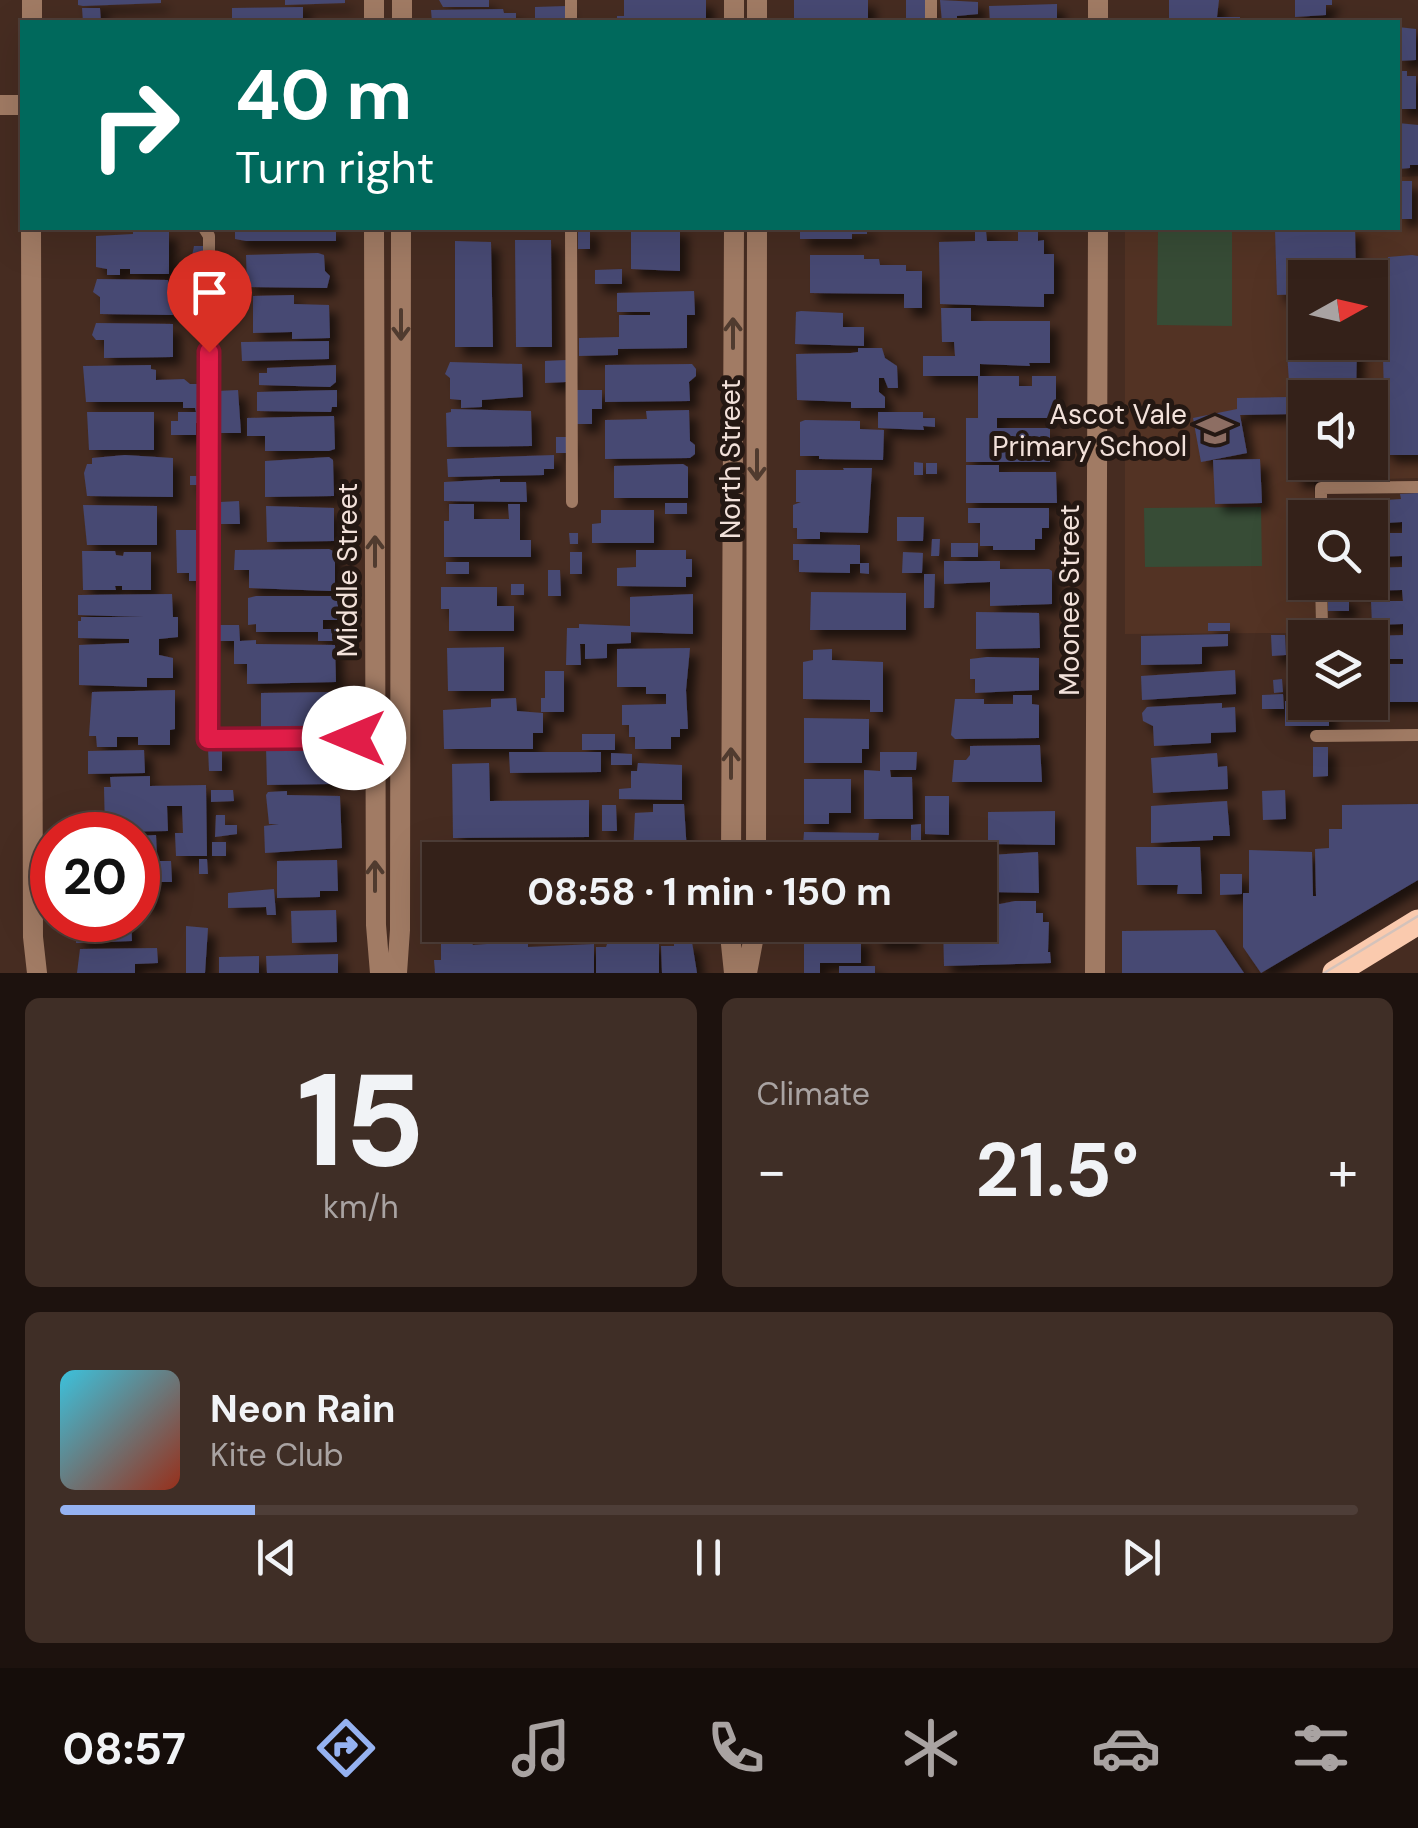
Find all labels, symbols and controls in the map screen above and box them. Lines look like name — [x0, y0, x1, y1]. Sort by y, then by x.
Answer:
text: 40 m — [235, 50, 412, 141]
icon: right — [70, 60, 200, 190]
text: Turn right — [235, 138, 434, 197]
pin — [167, 250, 252, 353]
north arrow — [1288, 260, 1388, 360]
map controls — [1288, 260, 1388, 720]
icon: arrive — [182, 265, 237, 320]
one-way arrow — [392, 308, 410, 340]
one-way arrow — [724, 317, 742, 350]
street label: North Street — [712, 379, 749, 539]
button: sound — [1288, 380, 1388, 480]
place label: Ascot Vale Primary School — [992, 396, 1187, 465]
school or university icon: Ascot Vale Primary School — [1196, 411, 1234, 449]
one-way arrow — [748, 448, 766, 480]
street label: Middle Street — [329, 483, 366, 657]
button: search — [1288, 500, 1388, 600]
street label: Moonee Street — [1051, 504, 1088, 696]
one-way arrow — [365, 535, 384, 567]
button: layers — [1288, 620, 1388, 720]
position arrow — [302, 686, 406, 790]
one-way arrow — [722, 747, 740, 780]
speed limit sign: 20 — [30, 812, 160, 942]
one-way arrow — [366, 860, 384, 892]
text: 08:58 · 1 min · 150 m — [527, 867, 892, 917]
text: 15 — [297, 1036, 425, 1205]
text: Climate — [757, 1073, 870, 1115]
text: 21.5° — [976, 1122, 1139, 1219]
text: − — [757, 1135, 787, 1207]
text: + — [1328, 1135, 1358, 1207]
text: km/h — [323, 1186, 399, 1228]
text: Neon Rain — [210, 1384, 395, 1434]
text: Kite Club — [210, 1434, 344, 1476]
icon: previous — [249, 1530, 304, 1585]
icon: pause — [681, 1530, 736, 1585]
icon: next — [1114, 1530, 1169, 1585]
icon: directions — [311, 1713, 381, 1783]
icon: music — [506, 1713, 576, 1783]
icon: phone — [701, 1713, 771, 1783]
icon: climate — [896, 1713, 966, 1783]
icon: car — [1091, 1713, 1161, 1783]
icon: filters — [1286, 1713, 1356, 1783]
text: 08:57 — [62, 1719, 186, 1778]

